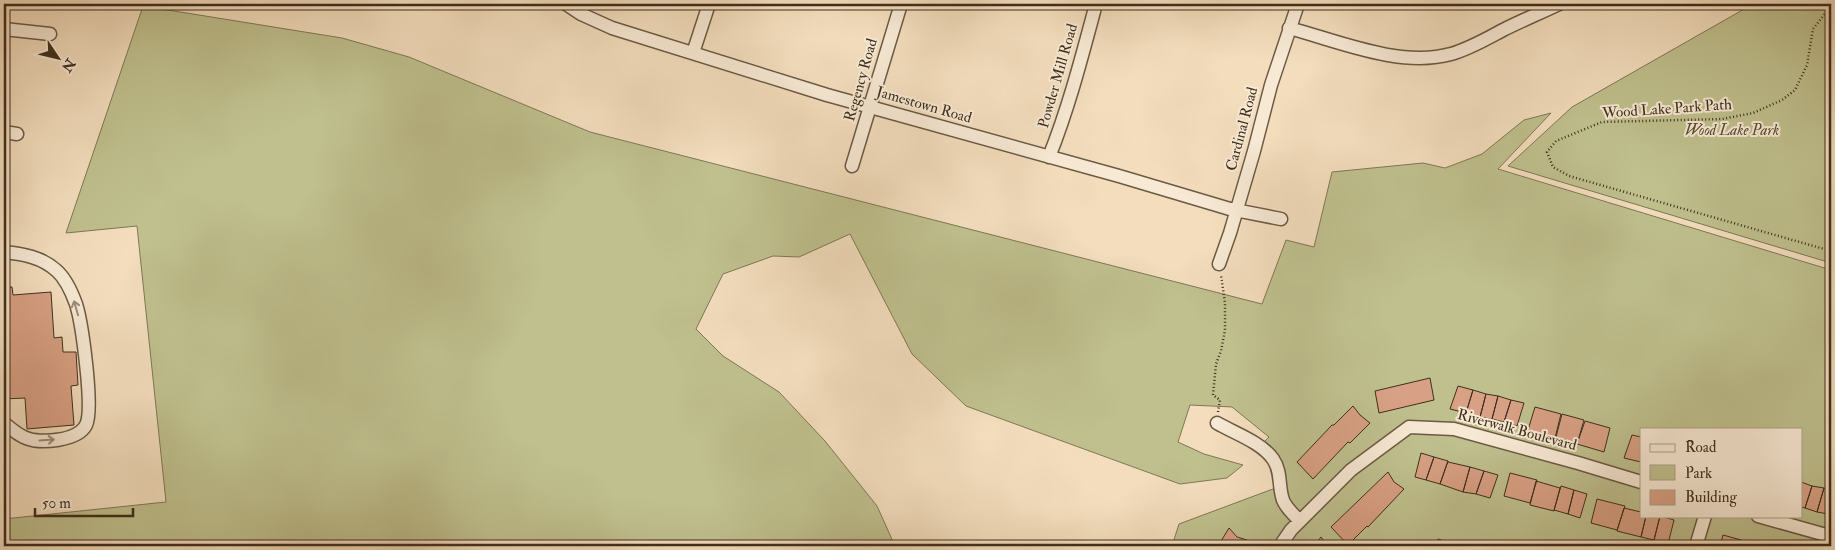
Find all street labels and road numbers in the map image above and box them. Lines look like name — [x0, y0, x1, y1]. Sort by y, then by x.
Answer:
street label: Powder Mill Road — [1034, 21, 1082, 130]
street label: Regency Road — [840, 36, 882, 124]
street label: Jamestown Road — [873, 82, 974, 129]
street label: Cardinal Road — [1222, 84, 1262, 173]
street label: Wood Lake Park Path — [1600, 95, 1733, 123]
street label: Riverwalk Boulevard — [1455, 405, 1579, 455]

